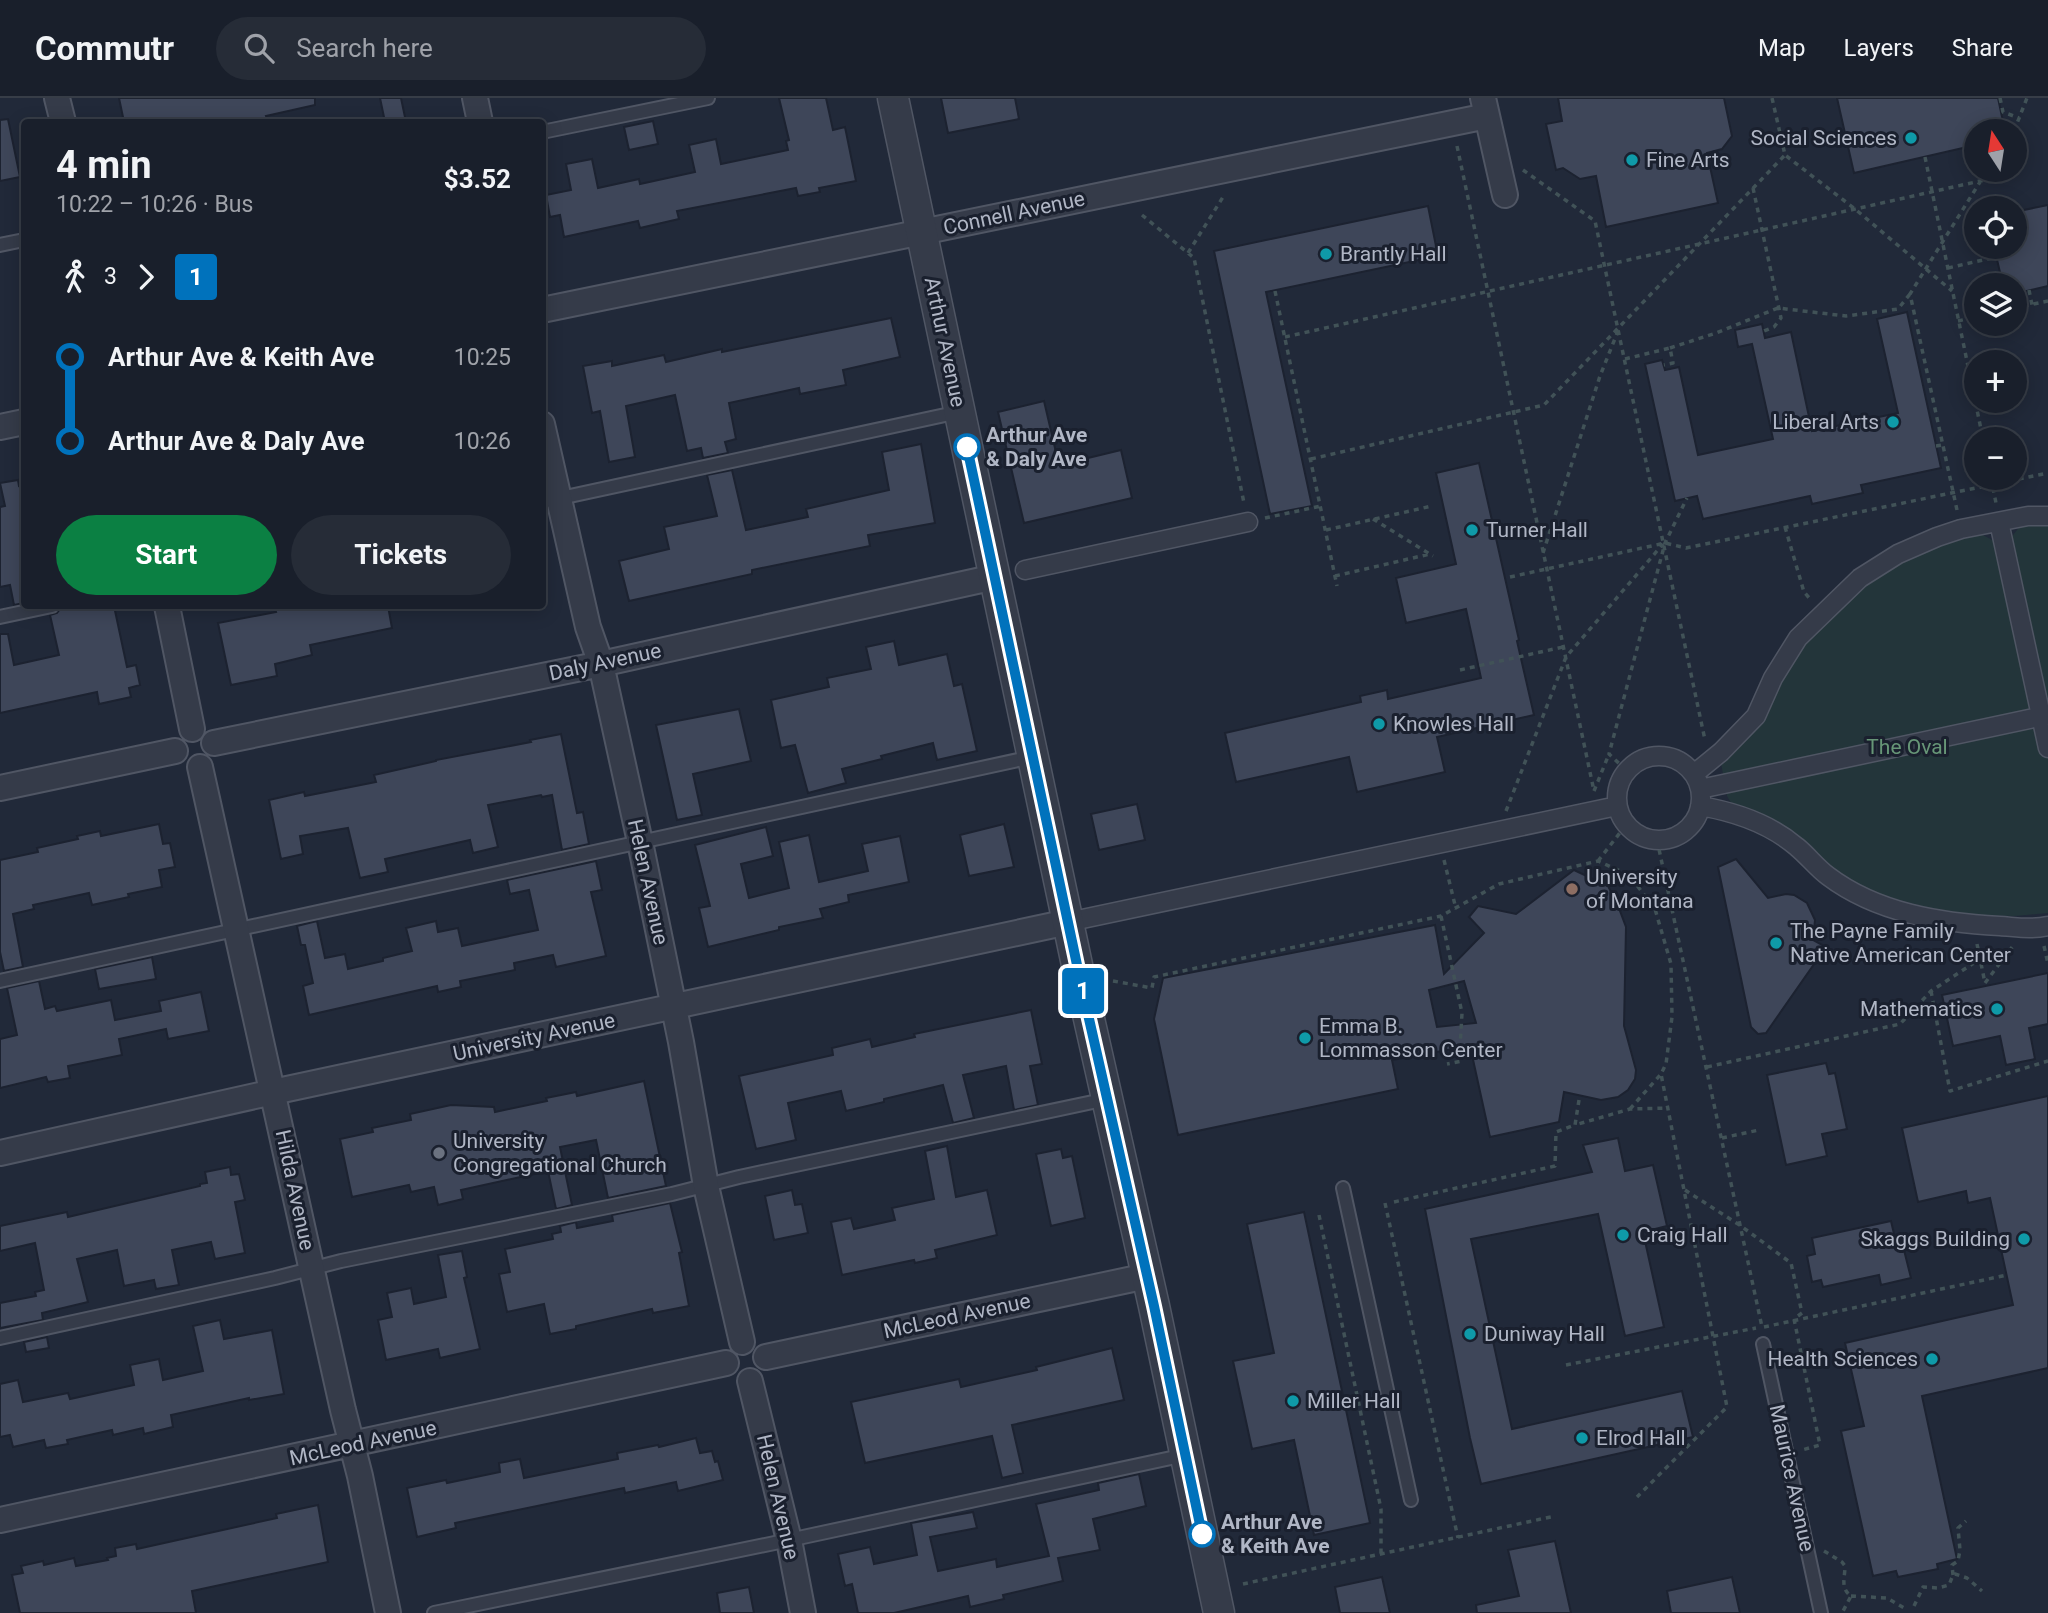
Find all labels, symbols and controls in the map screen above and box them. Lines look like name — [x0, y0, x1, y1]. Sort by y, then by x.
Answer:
search box — [216, 17, 706, 80]
text: Commutr — [35, 29, 174, 68]
icon: search — [240, 29, 278, 67]
text: Search here — [296, 33, 433, 63]
text: Map — [1758, 34, 1806, 62]
text: Layers — [1844, 34, 1914, 62]
text: Share — [1952, 34, 2013, 62]
north arrow — [1964, 119, 2026, 182]
map controls — [1964, 119, 2027, 490]
place label: Social Sciences — [1750, 126, 1897, 150]
marker: Social Sciences — [1903, 130, 1919, 146]
text: 4 min — [56, 143, 152, 187]
place label: Fine Arts — [1646, 148, 1730, 172]
marker: Fine Arts — [1624, 152, 1640, 168]
text: $3.52 — [444, 164, 511, 194]
street label: Connell Avenue — [941, 186, 1087, 240]
text: 10:22 – 10:26 · Bus — [56, 191, 253, 218]
button: locate — [1964, 196, 2027, 259]
place label: Brantly Hall — [1340, 242, 1447, 266]
marker: Brantly Hall — [1318, 246, 1334, 262]
icon: walk — [56, 258, 94, 296]
icon: forward — [127, 258, 165, 296]
text: 3 — [104, 263, 117, 290]
text: 1 — [189, 263, 203, 291]
button: layers — [1964, 273, 2027, 336]
street label: Arthur Avenue — [920, 275, 970, 409]
text: Arthur Ave & Keith Ave — [108, 342, 374, 372]
text: 10:25 — [454, 344, 511, 371]
button: + — [1964, 350, 2027, 413]
place label: Liberal Arts — [1772, 410, 1879, 434]
marker: Liberal Arts — [1885, 414, 1901, 430]
place label: Arthur Ave & Daly Ave — [986, 423, 1087, 471]
text: Arthur Ave & Daly Ave — [108, 426, 365, 456]
button: − — [1964, 427, 2027, 490]
text: 10:26 — [454, 428, 511, 455]
marker: Arthur Ave & Daly Ave — [954, 434, 980, 460]
button: Start — [56, 515, 277, 595]
button: Tickets — [291, 515, 511, 595]
place label: Turner Hall — [1486, 518, 1588, 542]
marker: Turner Hall — [1464, 522, 1480, 538]
street label: Daly Avenue — [547, 638, 663, 686]
place label: Knowles Hall — [1393, 712, 1514, 736]
marker: Knowles Hall — [1371, 716, 1387, 732]
park label: The Oval — [1866, 735, 1948, 759]
street label: Helen Avenue — [623, 817, 673, 947]
place label: University of Montana — [1586, 865, 1694, 913]
marker: University of Montana — [1564, 881, 1580, 897]
place label: The Payne Family Native American Center — [1790, 919, 2011, 967]
marker: The Payne Family Native American Center — [1768, 935, 1784, 951]
line badge: 1 — [1060, 968, 1106, 1014]
text: 1 — [1076, 977, 1090, 1005]
place label: Mathematics — [1860, 997, 1983, 1021]
marker: Mathematics — [1989, 1001, 2005, 1017]
street label: University Avenue — [451, 1008, 617, 1066]
place label: Emma B. Lommasson Center — [1319, 1014, 1503, 1062]
marker: Emma B. Lommasson Center — [1297, 1030, 1313, 1046]
street label: Hilda Avenue — [271, 1128, 319, 1252]
place label: University Congregational Church — [453, 1129, 667, 1177]
marker: University Congregational Church — [431, 1145, 447, 1161]
place label: Craig Hall — [1637, 1223, 1728, 1247]
marker: Craig Hall — [1615, 1227, 1631, 1243]
place label: Skaggs Building — [1861, 1227, 2010, 1251]
marker: Skaggs Building — [2016, 1231, 2032, 1247]
street label: McLeod Avenue — [881, 1289, 1033, 1343]
place label: Duniway Hall — [1484, 1322, 1605, 1346]
marker: Duniway Hall — [1462, 1326, 1478, 1342]
place label: Health Sciences — [1767, 1347, 1918, 1371]
marker: Health Sciences — [1924, 1351, 1940, 1367]
place label: Miller Hall — [1307, 1389, 1401, 1413]
marker: Miller Hall — [1285, 1393, 1301, 1409]
street label: Maurice Avenue — [1765, 1402, 1819, 1554]
street label: McLeod Avenue — [287, 1416, 439, 1470]
place label: Elrod Hall — [1596, 1426, 1686, 1450]
marker: Elrod Hall — [1574, 1430, 1590, 1446]
street label: Helen Avenue — [752, 1432, 804, 1562]
place label: Arthur Ave & Keith Ave — [1221, 1510, 1330, 1558]
marker: Arthur Ave & Keith Ave — [1189, 1521, 1215, 1547]

